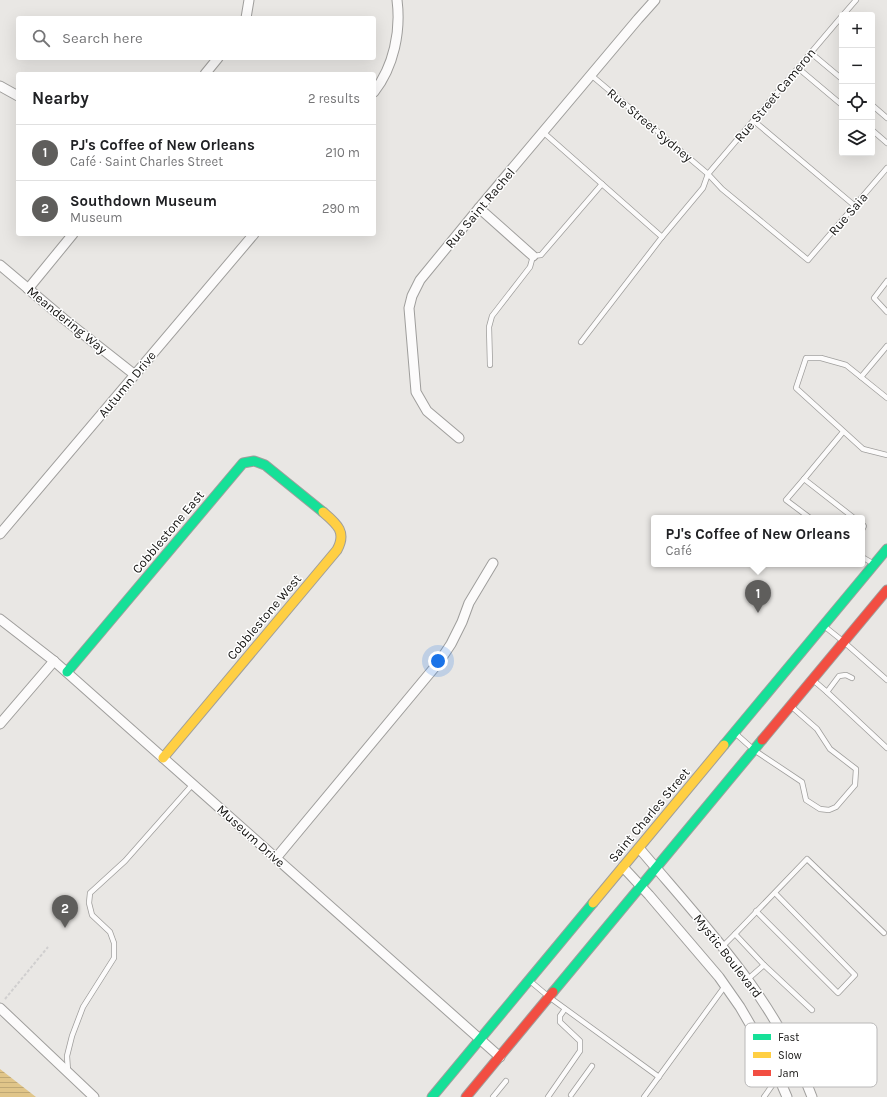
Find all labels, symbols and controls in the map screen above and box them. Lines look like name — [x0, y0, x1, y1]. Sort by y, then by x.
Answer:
map controls — [839, 12, 875, 156]
button: + — [839, 12, 875, 48]
search box — [16, 16, 376, 60]
icon: search — [30, 27, 52, 49]
text: Search here — [62, 29, 143, 47]
street label: Rue Street Cameron — [731, 45, 819, 145]
button: − — [839, 48, 875, 84]
button: locate — [839, 84, 875, 120]
street label: Rue Street Sydney — [604, 85, 696, 165]
text: Nearby — [32, 88, 89, 108]
text: 2 results — [308, 91, 360, 106]
button: layers — [839, 120, 875, 156]
text: PJ's Coffee of New Orleans — [70, 136, 255, 154]
text: 1 — [43, 145, 47, 160]
text: 210 m — [325, 145, 360, 160]
text: Café · Saint Charles Street — [70, 154, 223, 169]
street label: Rue Saint Rachel — [442, 165, 518, 251]
street label: Rue Saia — [825, 190, 871, 238]
text: Southdown Museum — [70, 192, 217, 210]
text: 2 — [41, 201, 49, 216]
text: 290 m — [322, 201, 360, 216]
text: Museum — [70, 210, 122, 225]
street label: Meandering Way — [24, 283, 110, 357]
street label: Autumn Drive — [95, 348, 159, 420]
street label: Cobblestone East — [129, 487, 207, 576]
popup — [651, 515, 865, 567]
text: PJ's Coffee of New Orleans — [666, 525, 850, 543]
text: Café — [666, 543, 692, 558]
street label: Cobblestone West — [224, 571, 304, 663]
pin: 1 — [745, 580, 771, 613]
your location — [428, 651, 448, 671]
street label: Saint Charles Street — [605, 765, 693, 865]
street label: Museum Drive — [214, 802, 288, 871]
pin: 2 — [52, 895, 78, 928]
street label: Mystic Boulevard — [691, 911, 765, 1001]
legend — [745, 1023, 877, 1087]
text: Fast — [778, 1031, 799, 1044]
text: Slow — [778, 1049, 802, 1062]
text: Jam — [778, 1067, 799, 1080]

